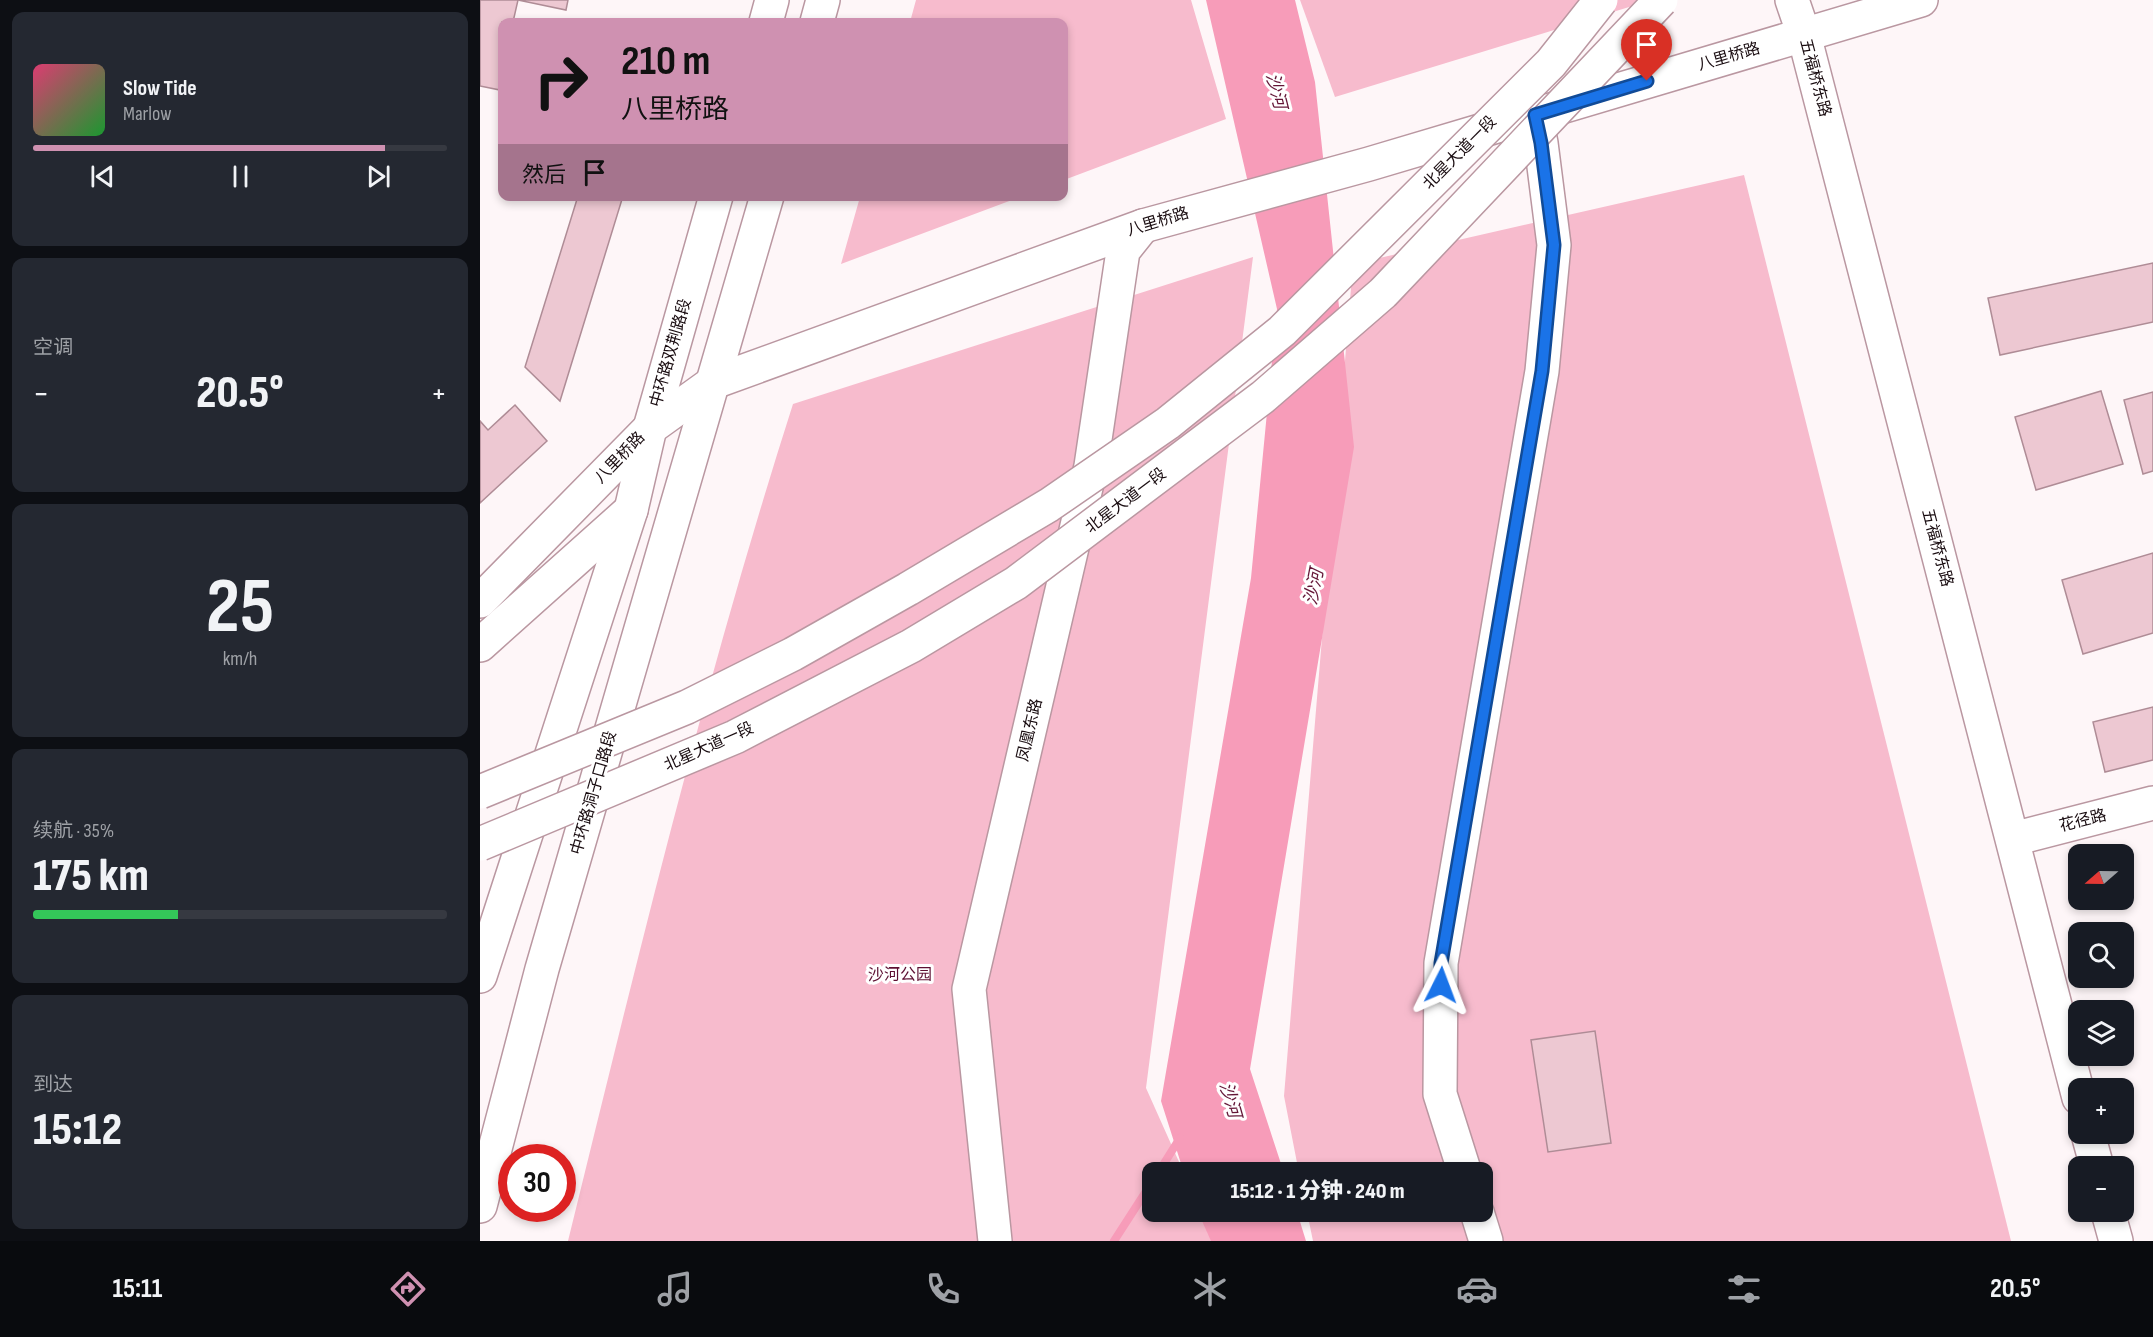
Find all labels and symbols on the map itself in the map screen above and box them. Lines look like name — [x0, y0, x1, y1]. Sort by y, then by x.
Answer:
pin — [1621, 19, 1672, 81]
street label: 五福桥东路 — [1795, 37, 1835, 119]
street label: 八里桥路 — [1696, 39, 1762, 75]
water label: 沙河 — [1261, 71, 1291, 114]
street label: 北星大道一段 — [1419, 112, 1501, 194]
street label: 八里桥路 — [1125, 204, 1191, 240]
street label: 中环路双荆路段 — [646, 297, 696, 409]
street label: 八里桥路 — [591, 428, 649, 488]
street label: 北星大道一段 — [1082, 465, 1170, 537]
street label: 五福桥东路 — [1917, 507, 1957, 589]
water label: 沙河 — [1300, 564, 1328, 607]
street label: 凤凰东路 — [1014, 697, 1046, 763]
street label: 北星大道一段 — [661, 719, 757, 775]
street label: 中环路洞子口路段 — [567, 729, 621, 857]
street label: 花径路 — [2057, 806, 2109, 836]
north arrow — [2068, 844, 2134, 910]
position arrow — [1409, 953, 1473, 1017]
park label: 沙河公园 — [868, 966, 932, 985]
water label: 沙河 — [1215, 1080, 1246, 1123]
speed limit sign: 30 — [498, 1144, 576, 1222]

